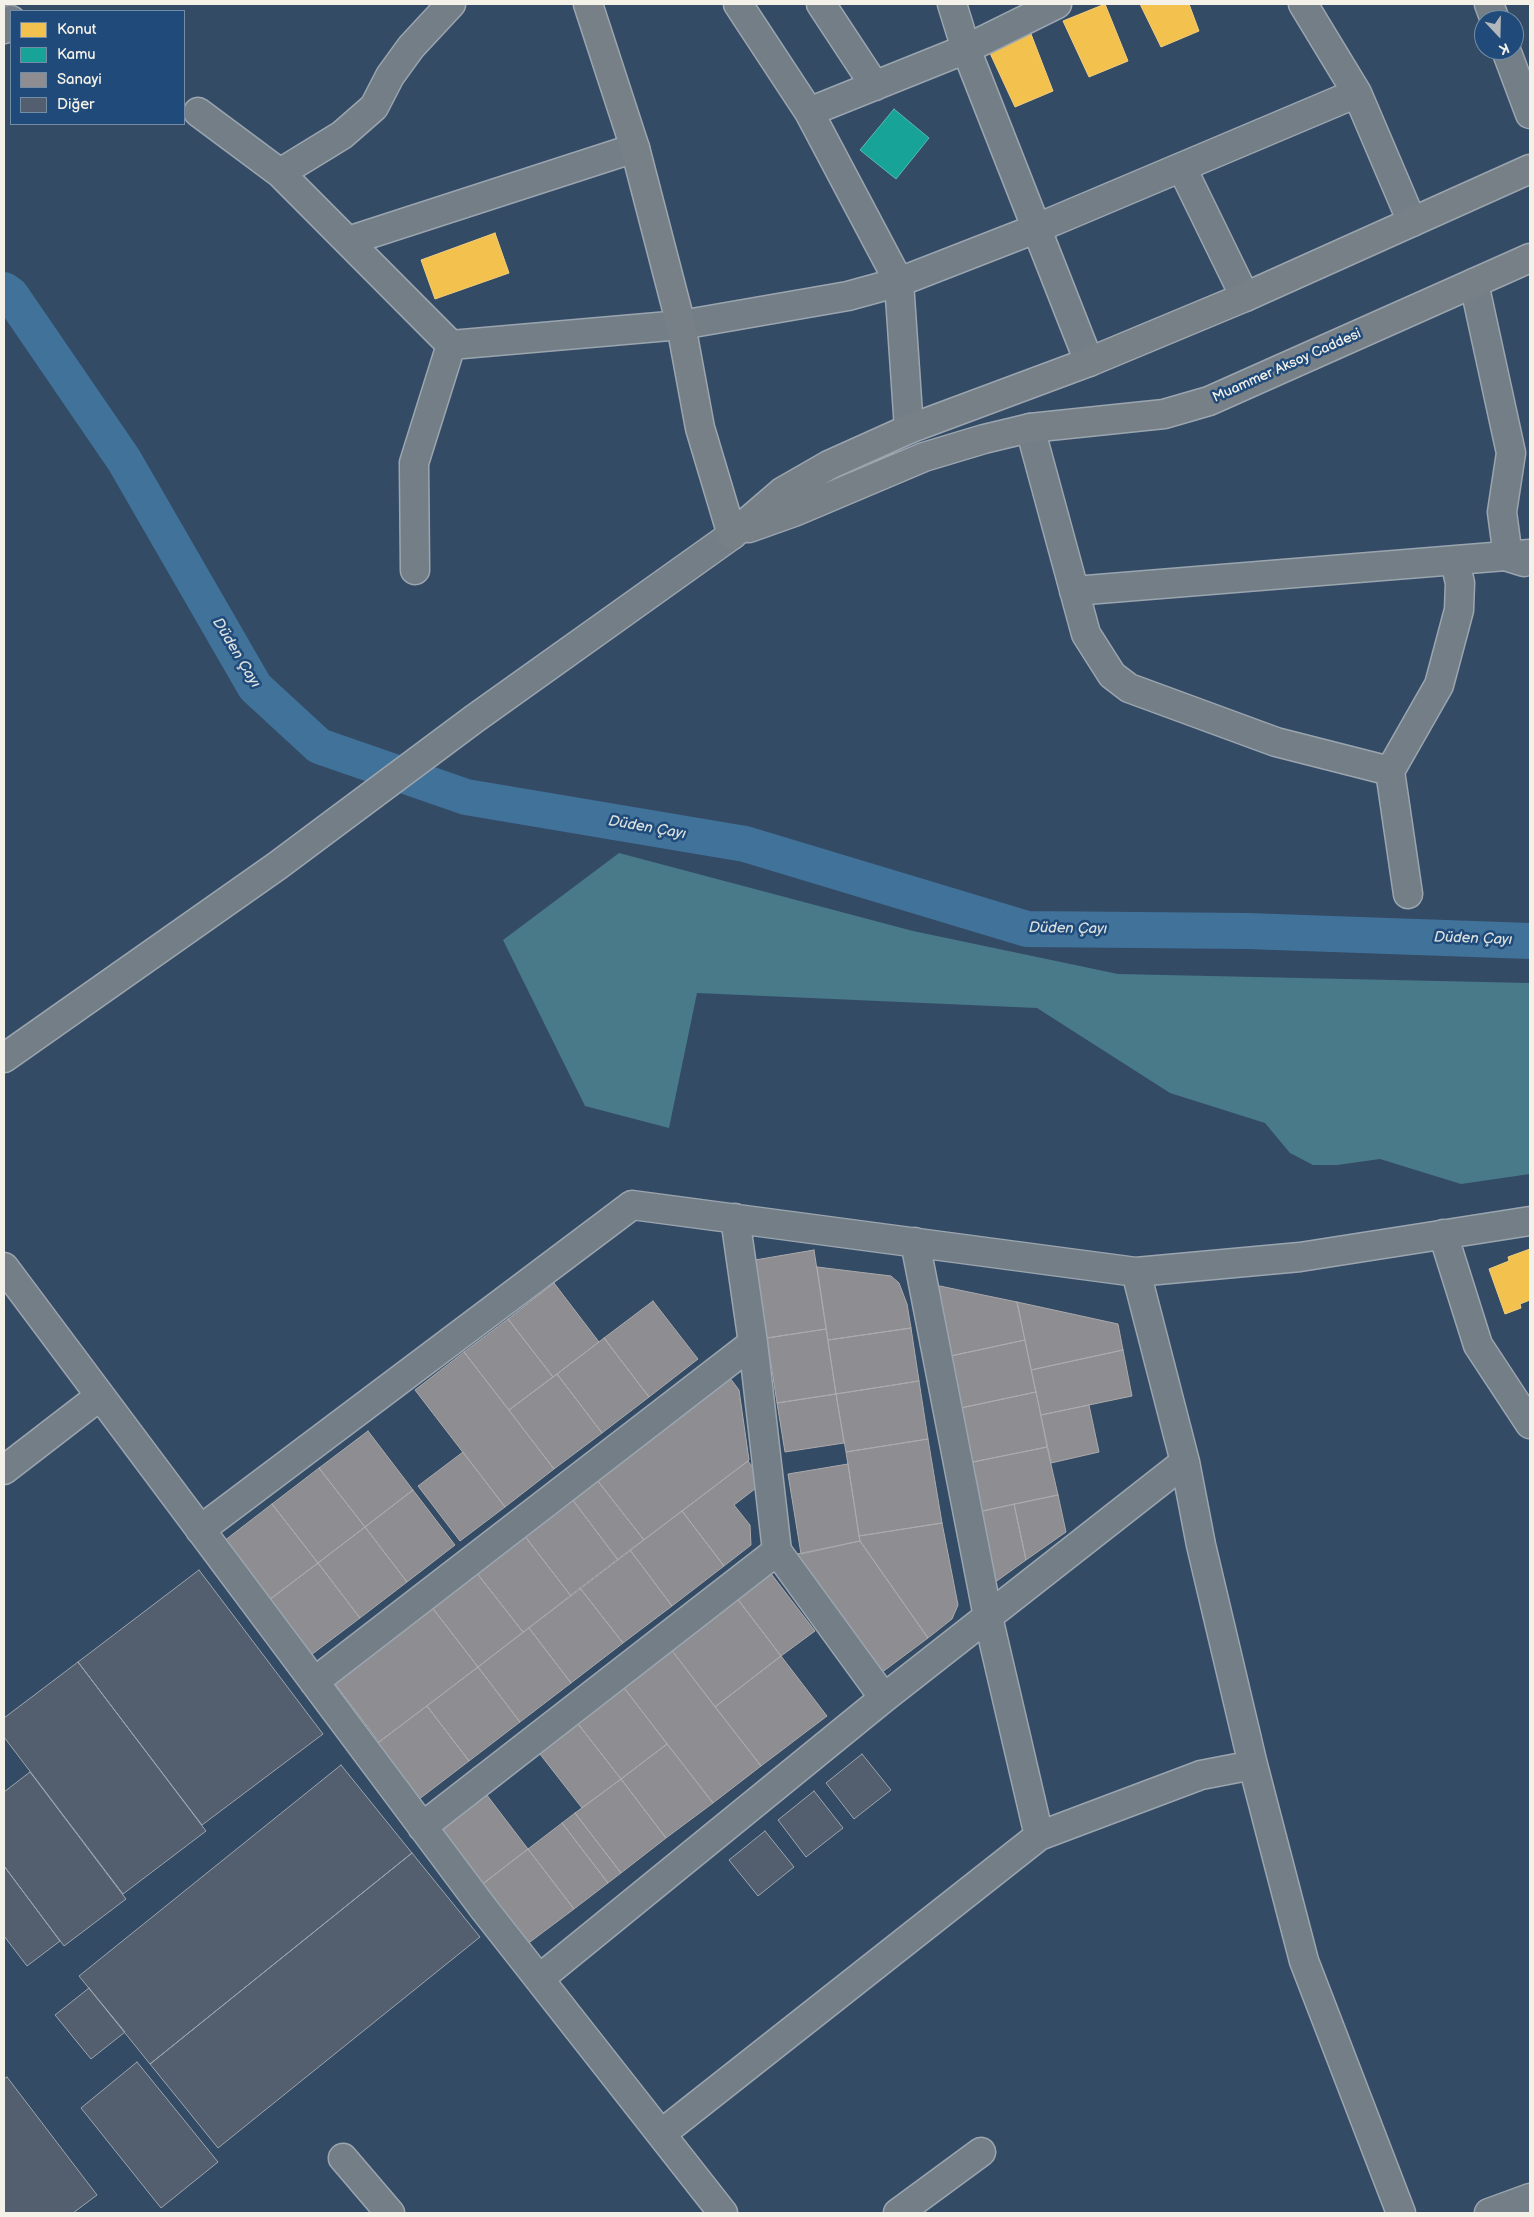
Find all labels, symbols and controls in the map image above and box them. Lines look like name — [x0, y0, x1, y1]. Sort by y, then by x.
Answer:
legend — [10, 10, 185, 125]
north arrow — [1474, 10, 1524, 60]
text: Konut — [57, 20, 96, 39]
text: K — [1497, 39, 1512, 58]
text: Kamu — [57, 45, 96, 64]
text: Sanayi — [57, 70, 102, 89]
text: Diğer — [57, 95, 94, 114]
street label: Muammer Aksoy Caddesi — [1210, 326, 1364, 406]
water label: Düden Çayı — [208, 615, 264, 691]
water label: Düden Çayı — [607, 812, 687, 844]
water label: Düden Çayı — [1029, 919, 1107, 939]
water label: Düden Çayı — [1434, 929, 1512, 949]

